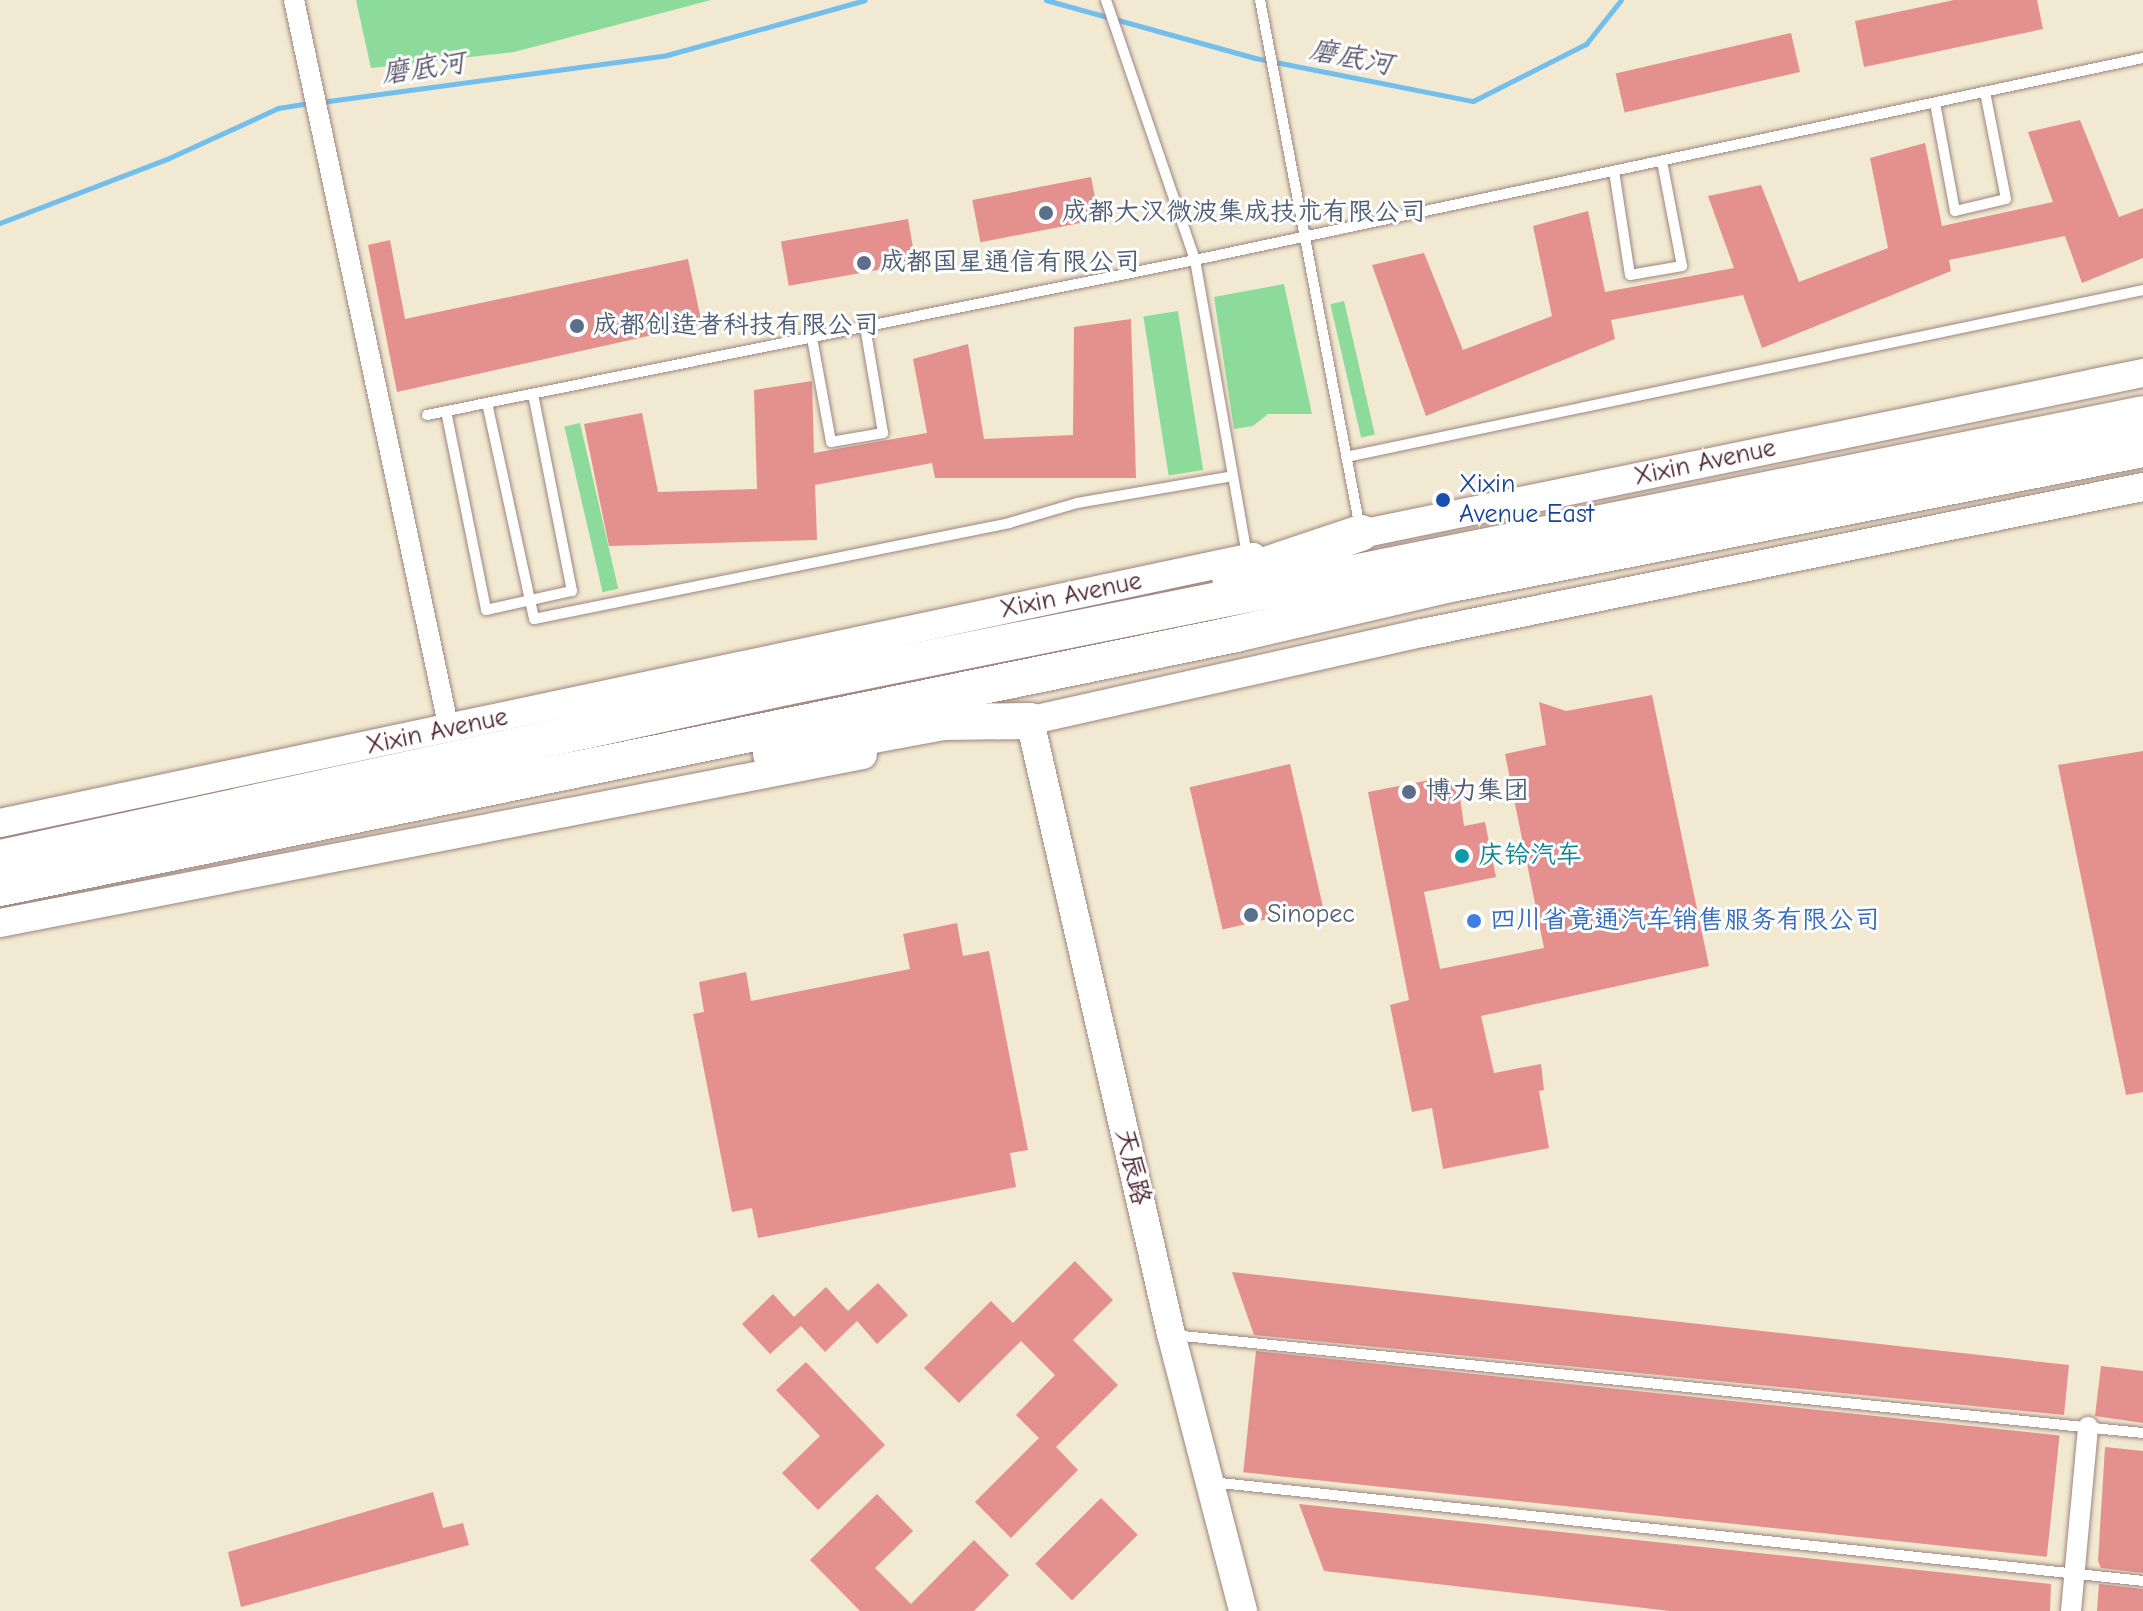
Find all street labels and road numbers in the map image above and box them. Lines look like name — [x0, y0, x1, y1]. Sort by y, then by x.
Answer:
street label: Xixin Avenue — [1631, 433, 1779, 493]
street label: Xixin Avenue — [997, 566, 1145, 626]
street label: Xixin Avenue — [363, 702, 511, 762]
street label: 天辰路 — [1108, 1125, 1156, 1209]

